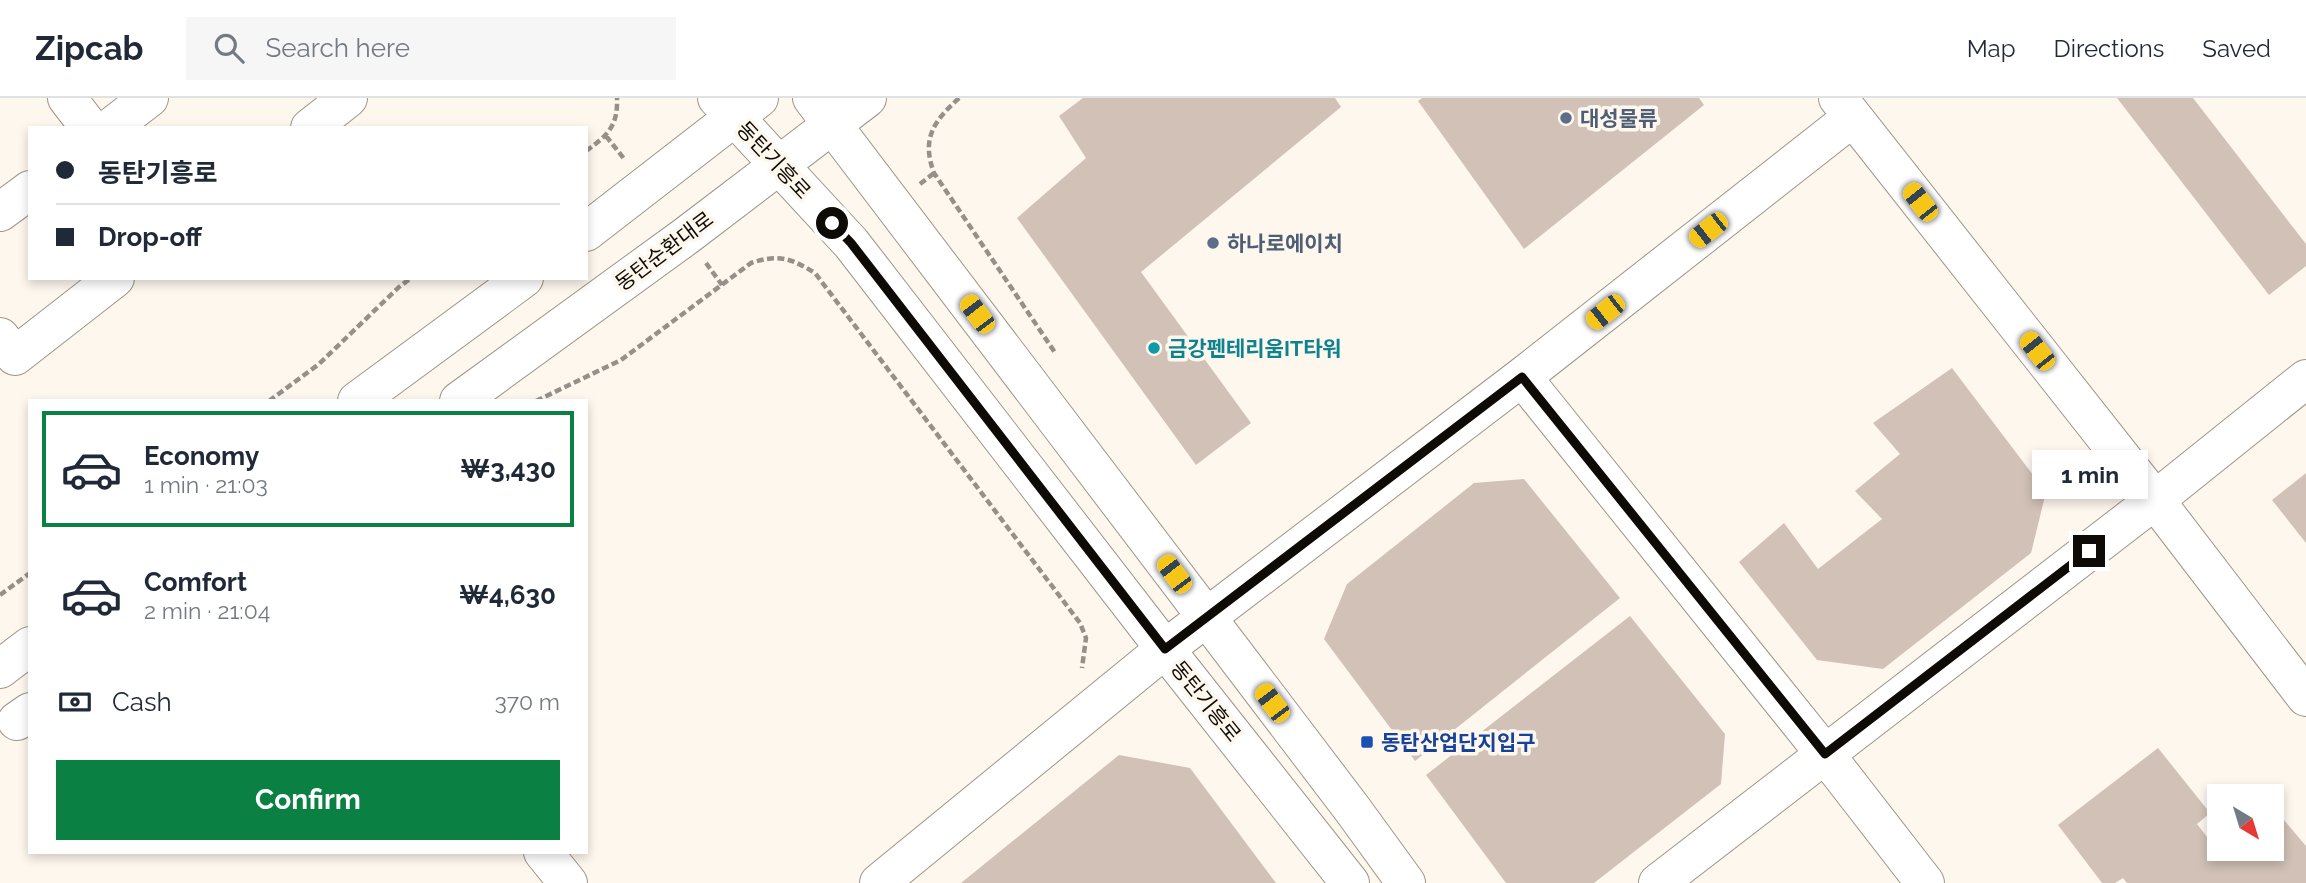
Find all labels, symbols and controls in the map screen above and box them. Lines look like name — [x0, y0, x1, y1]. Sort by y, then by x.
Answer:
search box — [186, 17, 676, 80]
text: Zipcab — [35, 29, 144, 68]
icon: search — [210, 29, 248, 67]
text: Search here — [266, 33, 410, 63]
text: Map — [1967, 34, 2016, 63]
text: Directions — [2054, 34, 2164, 63]
text: Saved — [2202, 34, 2271, 63]
place label: 대성물류 — [1580, 106, 1657, 131]
marker: 대성물류 — [1558, 110, 1574, 126]
street label: 동탄기흥로 — [732, 116, 816, 204]
text: 동탄기흥로 — [98, 158, 218, 188]
car — [1899, 179, 1942, 225]
street label: 동탄순환대로 — [610, 206, 718, 296]
route start — [816, 207, 848, 239]
car — [1685, 209, 1732, 251]
text: Drop-off — [98, 222, 202, 252]
place label: 하나로에이치 — [1227, 231, 1343, 256]
marker: 하나로에이치 — [1205, 235, 1221, 251]
car — [956, 291, 999, 337]
car — [1582, 291, 1629, 333]
car — [2016, 328, 2059, 374]
place label: 금강펜테리움IT타워 — [1168, 336, 1342, 361]
marker: 금강펜테리움IT타워 — [1146, 340, 1162, 356]
icon: car — [60, 438, 123, 501]
text: Economy — [144, 441, 259, 471]
callout: 1 min — [2031, 449, 2147, 498]
text: ₩3,430 — [460, 454, 556, 484]
text: 1 min — [2061, 461, 2119, 488]
text: 1 min · 21:03 — [144, 471, 268, 498]
route end — [2073, 535, 2105, 567]
car — [1153, 551, 1196, 597]
icon: car — [60, 564, 123, 627]
text: Comfort — [144, 567, 247, 597]
text: ₩4,630 — [459, 580, 556, 610]
text: 2 min · 21:04 — [144, 597, 270, 624]
street label: 동탄기흥로 — [1166, 656, 1246, 746]
car — [1251, 680, 1294, 726]
icon: cash — [56, 683, 94, 721]
text: Cash — [112, 687, 172, 717]
text: 370 m — [495, 688, 560, 715]
place label: 동탄산업단지입구 — [1381, 730, 1536, 755]
marker: 동탄산업단지입구 — [1359, 734, 1375, 750]
button: Confirm — [56, 760, 560, 840]
north arrow — [2207, 784, 2284, 861]
map controls — [2207, 784, 2284, 861]

